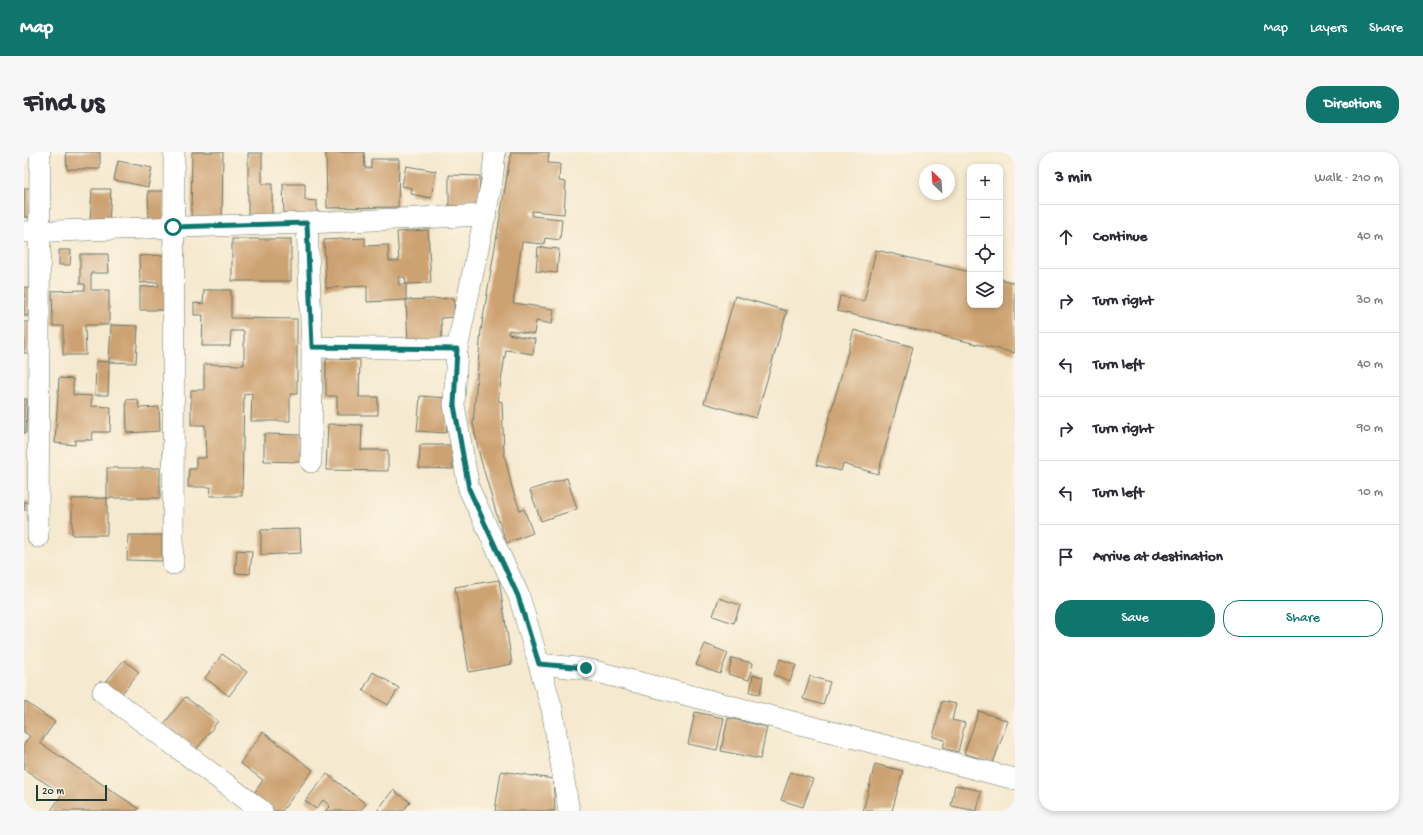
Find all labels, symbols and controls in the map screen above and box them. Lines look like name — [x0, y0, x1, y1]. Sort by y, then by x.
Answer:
text: Map — [20, 17, 53, 40]
text: Map — [1264, 20, 1288, 37]
text: Layers — [1310, 20, 1347, 37]
text: Share — [1369, 20, 1403, 37]
button: Directions — [1306, 86, 1399, 123]
text: Find us — [24, 88, 104, 121]
north arrow — [919, 164, 955, 200]
map controls — [967, 164, 1003, 308]
button: + — [967, 164, 1003, 200]
text: 3 min — [1055, 168, 1092, 188]
text: Walk · 210 m — [1315, 171, 1383, 186]
button: − — [967, 200, 1003, 236]
route start — [164, 218, 182, 236]
icon: ahead — [1055, 226, 1077, 248]
text: Continue — [1093, 228, 1147, 246]
text: 40 m — [1357, 229, 1383, 244]
button: locate — [967, 236, 1003, 272]
button: layers — [967, 272, 1003, 308]
icon: right — [1055, 290, 1077, 312]
text: Turn right — [1093, 292, 1153, 310]
text: 30 m — [1357, 293, 1383, 308]
icon: left — [1055, 354, 1077, 376]
text: Turn left — [1093, 356, 1144, 374]
text: 40 m — [1357, 357, 1383, 372]
icon: right — [1055, 418, 1077, 440]
text: Turn right — [1093, 420, 1153, 438]
text: 90 m — [1357, 421, 1383, 436]
icon: left — [1055, 482, 1077, 504]
text: Turn left — [1093, 484, 1144, 502]
text: 10 m — [1358, 485, 1383, 500]
icon: arrive — [1055, 546, 1077, 568]
text: Arrive at destination — [1093, 548, 1223, 566]
button: Save — [1055, 600, 1215, 637]
button: Share — [1223, 600, 1383, 637]
route end — [577, 659, 595, 677]
scale bar — [36, 783, 107, 802]
text: 20 m — [42, 786, 64, 798]

